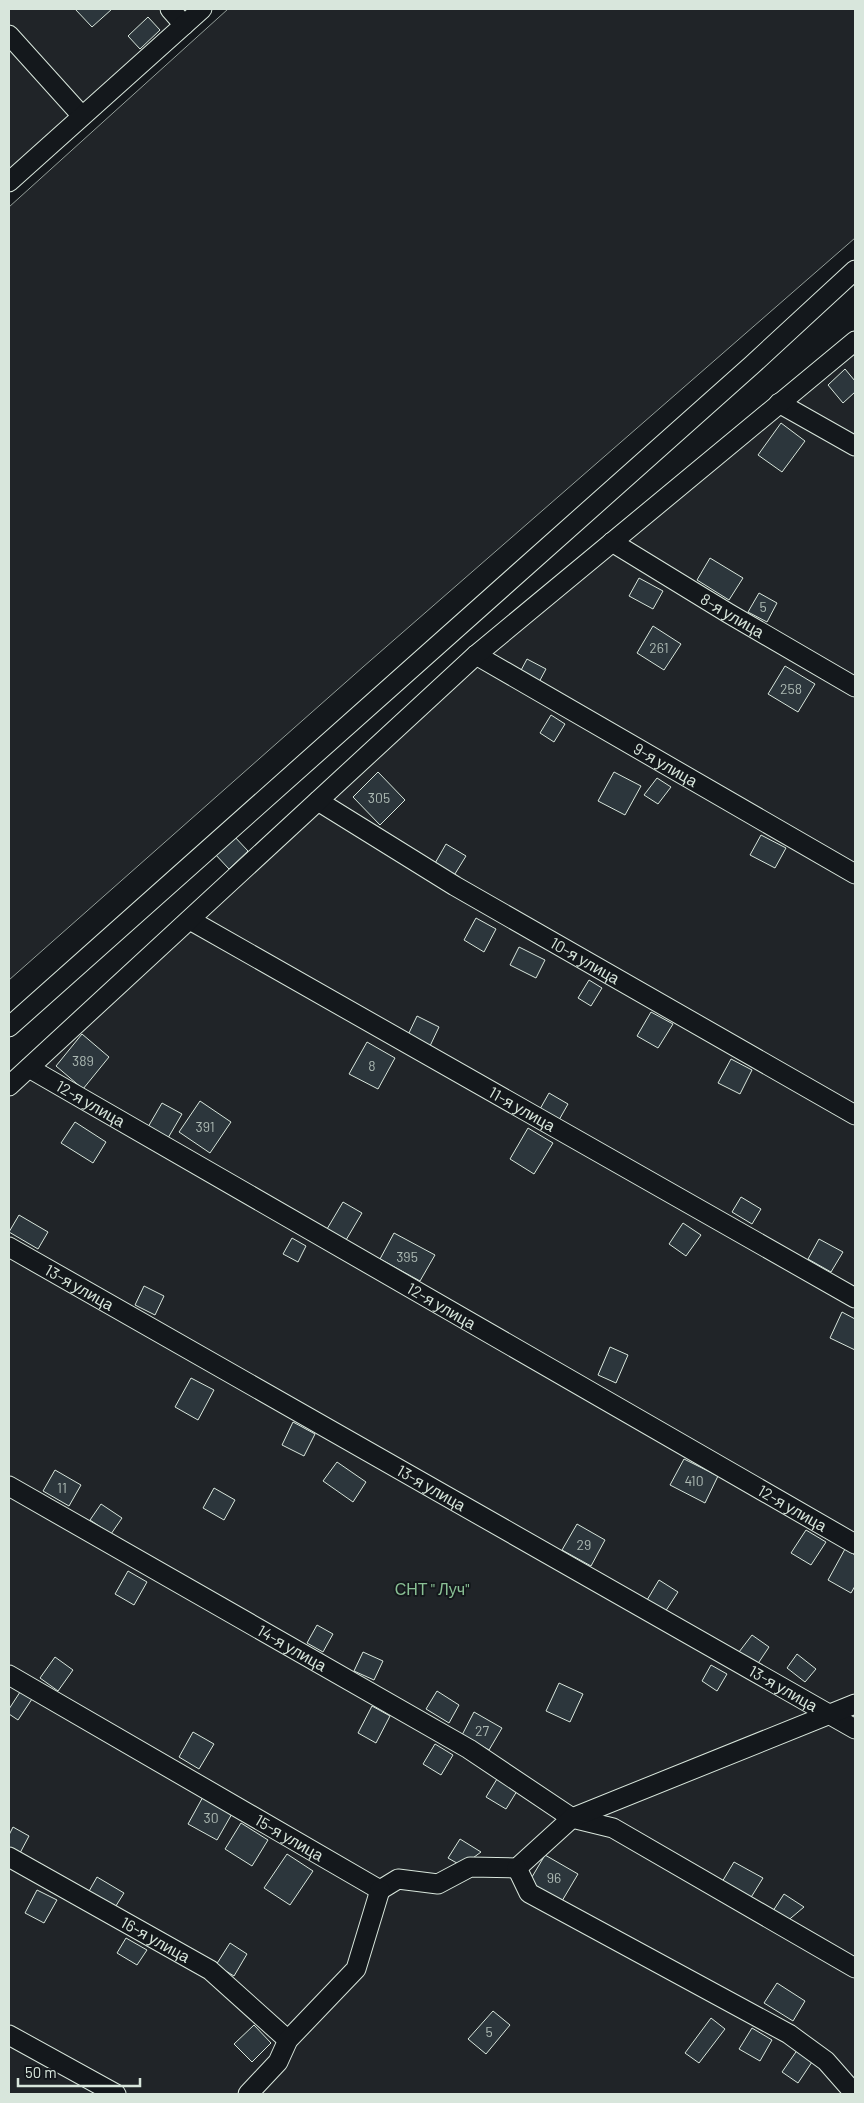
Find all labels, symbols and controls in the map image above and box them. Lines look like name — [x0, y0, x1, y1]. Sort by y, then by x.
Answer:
street label: 8-я улица — [697, 589, 768, 641]
house number: 5 — [759, 598, 767, 615]
house number: 261 — [649, 639, 669, 656]
house number: 258 — [780, 680, 802, 697]
street label: 9-я улица — [631, 738, 701, 790]
house number: 305 — [368, 789, 390, 806]
street label: 10-я улица — [547, 933, 623, 987]
house number: 389 — [72, 1052, 94, 1069]
house number: 8 — [368, 1057, 376, 1074]
street label: 12-я улица — [53, 1076, 129, 1130]
street label: 11-я улица — [486, 1082, 559, 1135]
house number: 391 — [195, 1118, 215, 1135]
house number: 395 — [396, 1248, 418, 1265]
street label: 13-я улица — [42, 1260, 117, 1314]
street label: 12-я улица — [404, 1278, 480, 1333]
street label: 13-я улица — [394, 1460, 469, 1514]
house number: 410 — [684, 1472, 704, 1489]
house number: 11 — [57, 1479, 67, 1496]
street label: 12-я улица — [755, 1480, 830, 1535]
house number: 29 — [577, 1536, 591, 1553]
park label: СНТ " Луч" — [395, 1579, 469, 1598]
street label: 14-я улица — [254, 1620, 330, 1675]
street label: 13-я улица — [746, 1661, 821, 1715]
house number: 27 — [475, 1722, 489, 1739]
house number: 30 — [203, 1809, 219, 1826]
street label: 15-я улица — [252, 1810, 327, 1864]
house number: 96 — [547, 1869, 561, 1886]
street label: 16-я улица — [118, 1912, 194, 1966]
house number: 5 — [485, 2023, 493, 2040]
scale bar — [18, 2056, 140, 2088]
text: 50 m — [25, 2063, 57, 2081]

